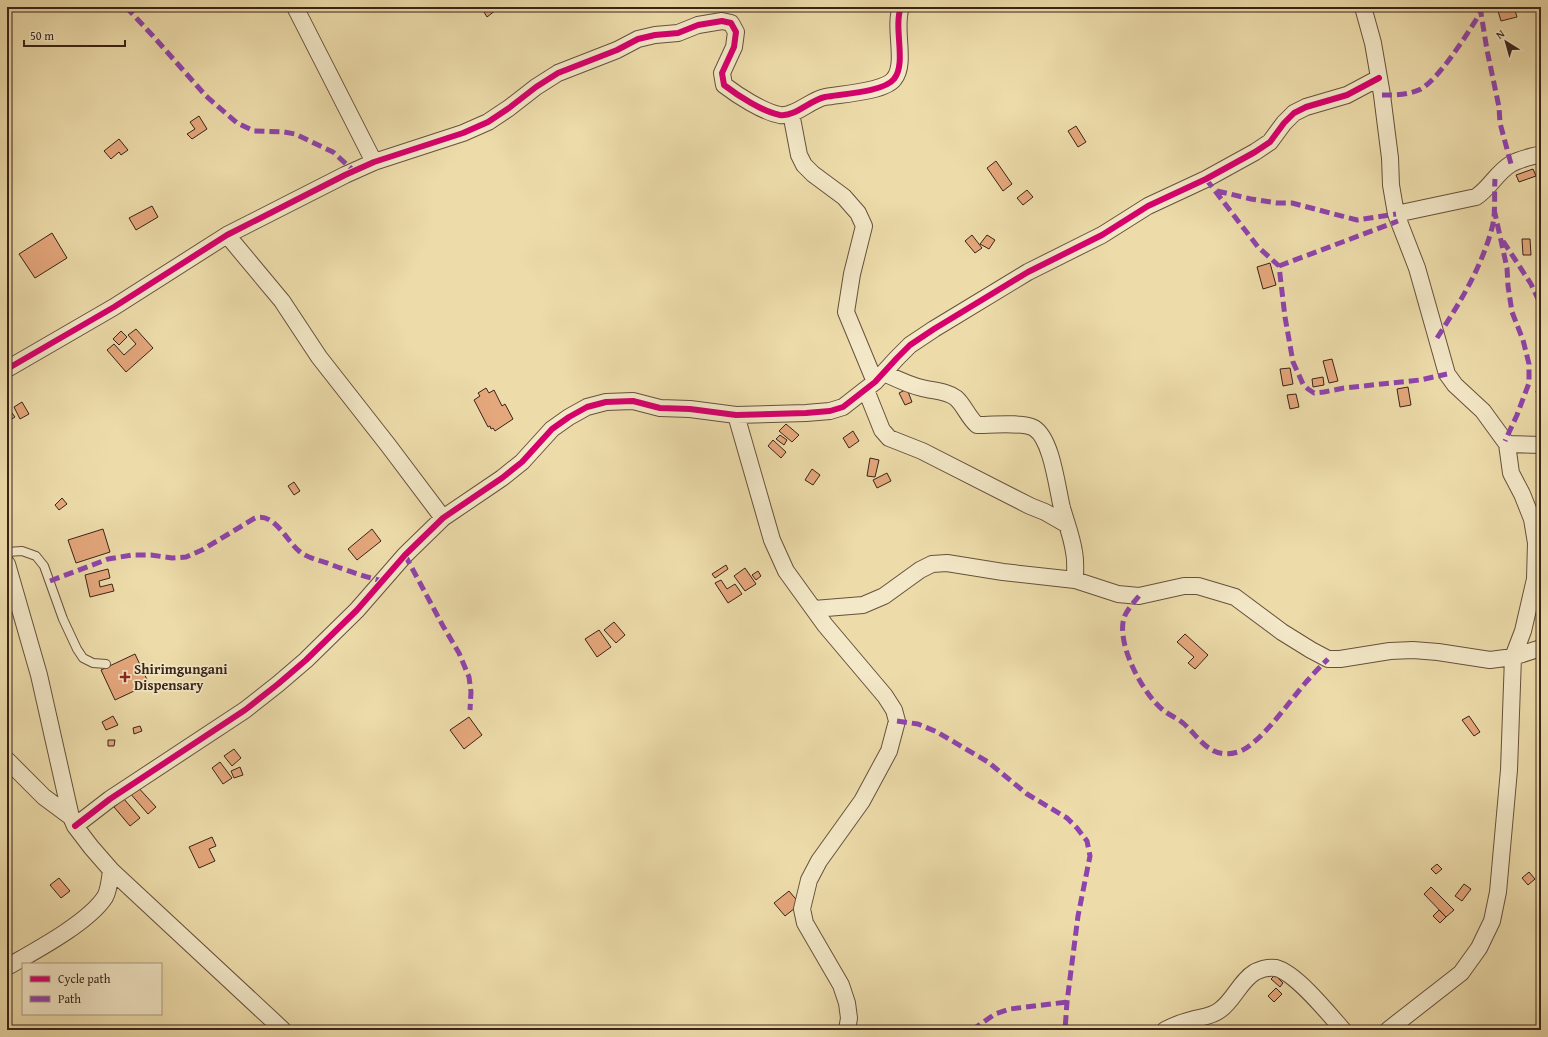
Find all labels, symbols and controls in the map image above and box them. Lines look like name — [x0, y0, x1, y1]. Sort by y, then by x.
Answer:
scale bar — [24, 22, 125, 48]
north arrow — [1486, 22, 1526, 62]
text: N — [1492, 25, 1508, 43]
text: 50 m — [30, 27, 54, 44]
place label: Shirimgungani Dispensary — [134, 659, 228, 695]
marker: Shirimgungani Dispensary — [119, 671, 131, 683]
legend — [22, 963, 162, 1015]
text: Cycle path — [58, 970, 111, 987]
text: Path — [58, 990, 81, 1007]

